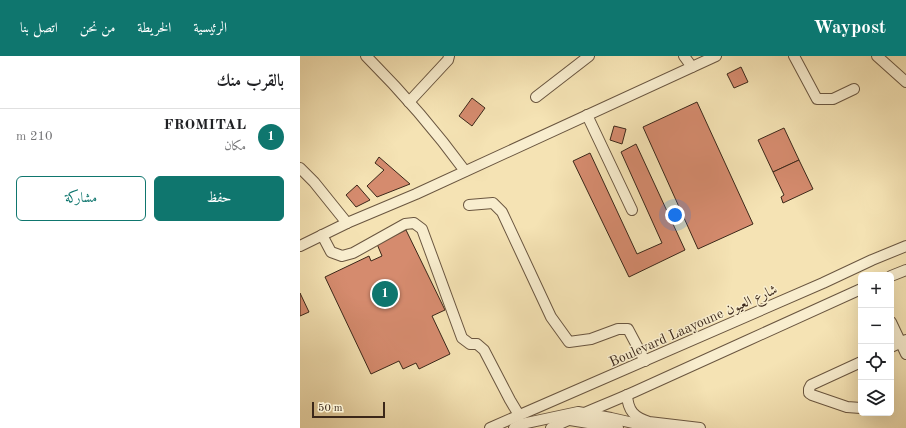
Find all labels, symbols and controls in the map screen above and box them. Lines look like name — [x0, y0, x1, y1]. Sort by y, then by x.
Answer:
text: Waypost — [813, 19, 886, 38]
text: اتصل بنا — [20, 21, 58, 35]
text: من نحن — [80, 21, 115, 35]
text: الخريطة — [137, 21, 171, 35]
text: الرئيسية — [193, 21, 227, 35]
text: بالقرب منك — [216, 73, 284, 90]
text: FROMITAL — [164, 118, 246, 133]
text: 210 m — [16, 130, 53, 143]
text: 1 — [267, 130, 275, 143]
text: مكان — [224, 140, 246, 153]
button: مشاركة — [16, 176, 146, 221]
button: حفظ — [154, 176, 284, 221]
your location — [665, 205, 685, 225]
map controls — [858, 272, 894, 416]
button: + — [858, 272, 894, 308]
pin: 1 — [372, 279, 398, 309]
street label: Boulevard Laayoune شارع العيون — [607, 282, 781, 373]
button: − — [858, 308, 894, 344]
button: locate — [858, 344, 894, 380]
button: layers — [858, 380, 894, 416]
scale bar — [312, 400, 385, 419]
text: 50 m — [318, 403, 343, 414]

